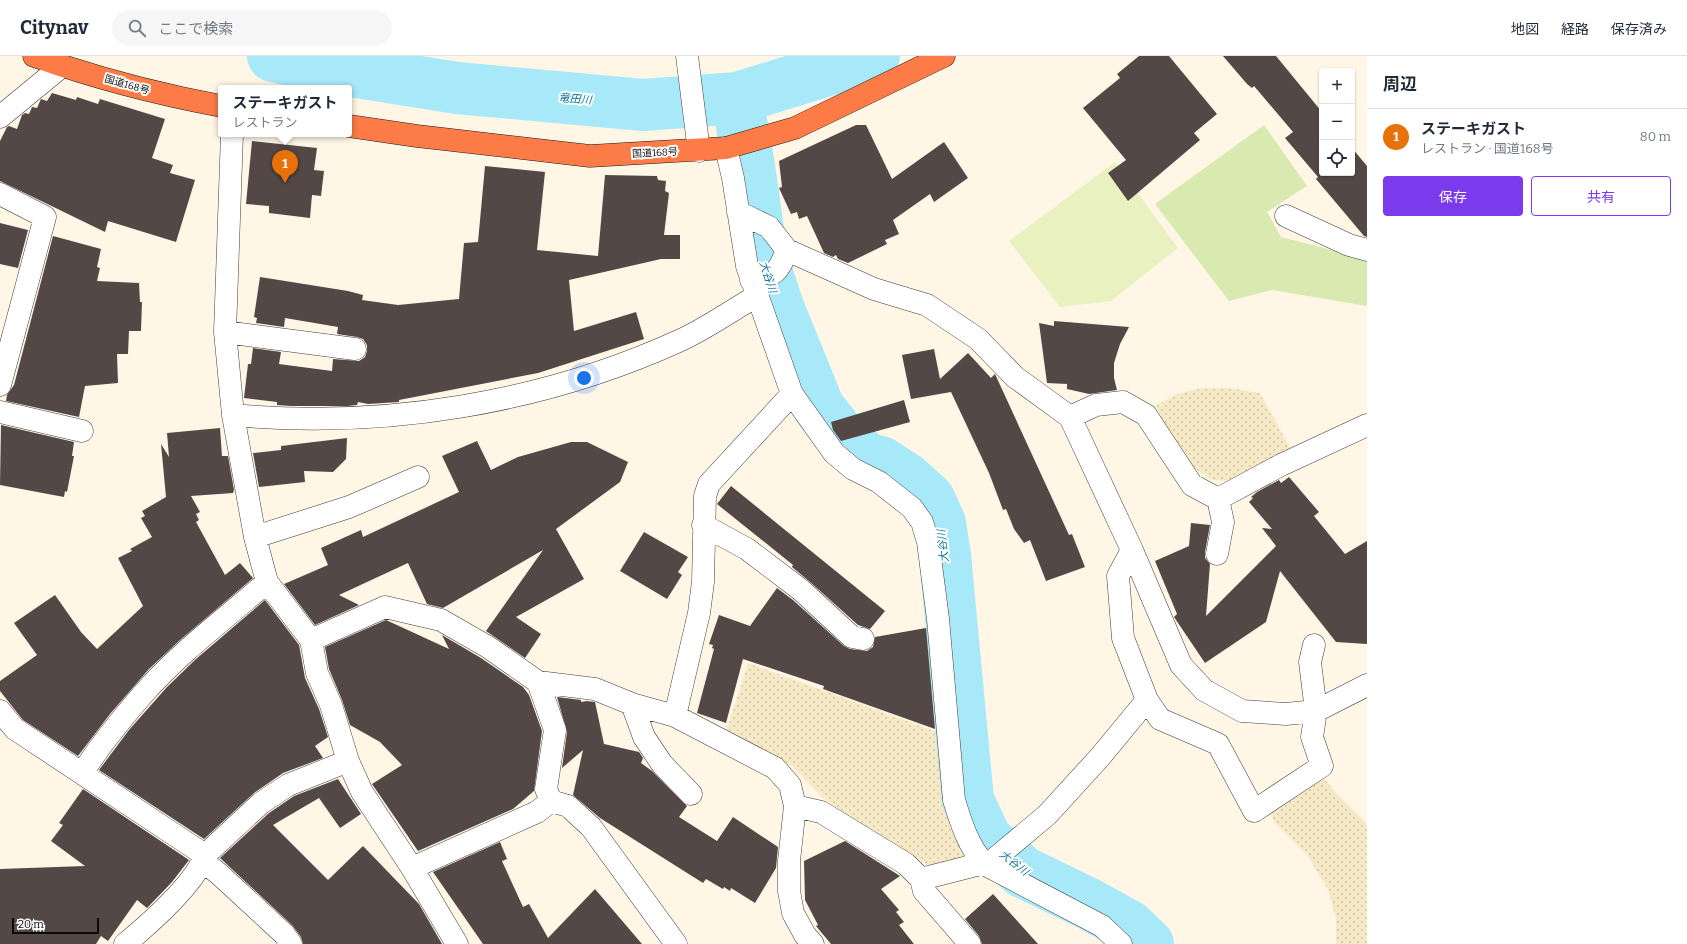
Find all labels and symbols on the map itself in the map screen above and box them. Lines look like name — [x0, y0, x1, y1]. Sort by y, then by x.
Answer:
street label: 国道168号 — [103, 73, 151, 97]
water label: 竜田川 — [558, 91, 593, 107]
street label: 国道168号 — [632, 146, 678, 160]
pin: 1 — [272, 150, 298, 183]
water label: 大谷川 — [757, 259, 780, 296]
your location — [574, 368, 594, 388]
water label: 大谷川 — [935, 528, 951, 563]
water label: 大谷川 — [997, 848, 1032, 879]
scale bar — [12, 916, 99, 935]

